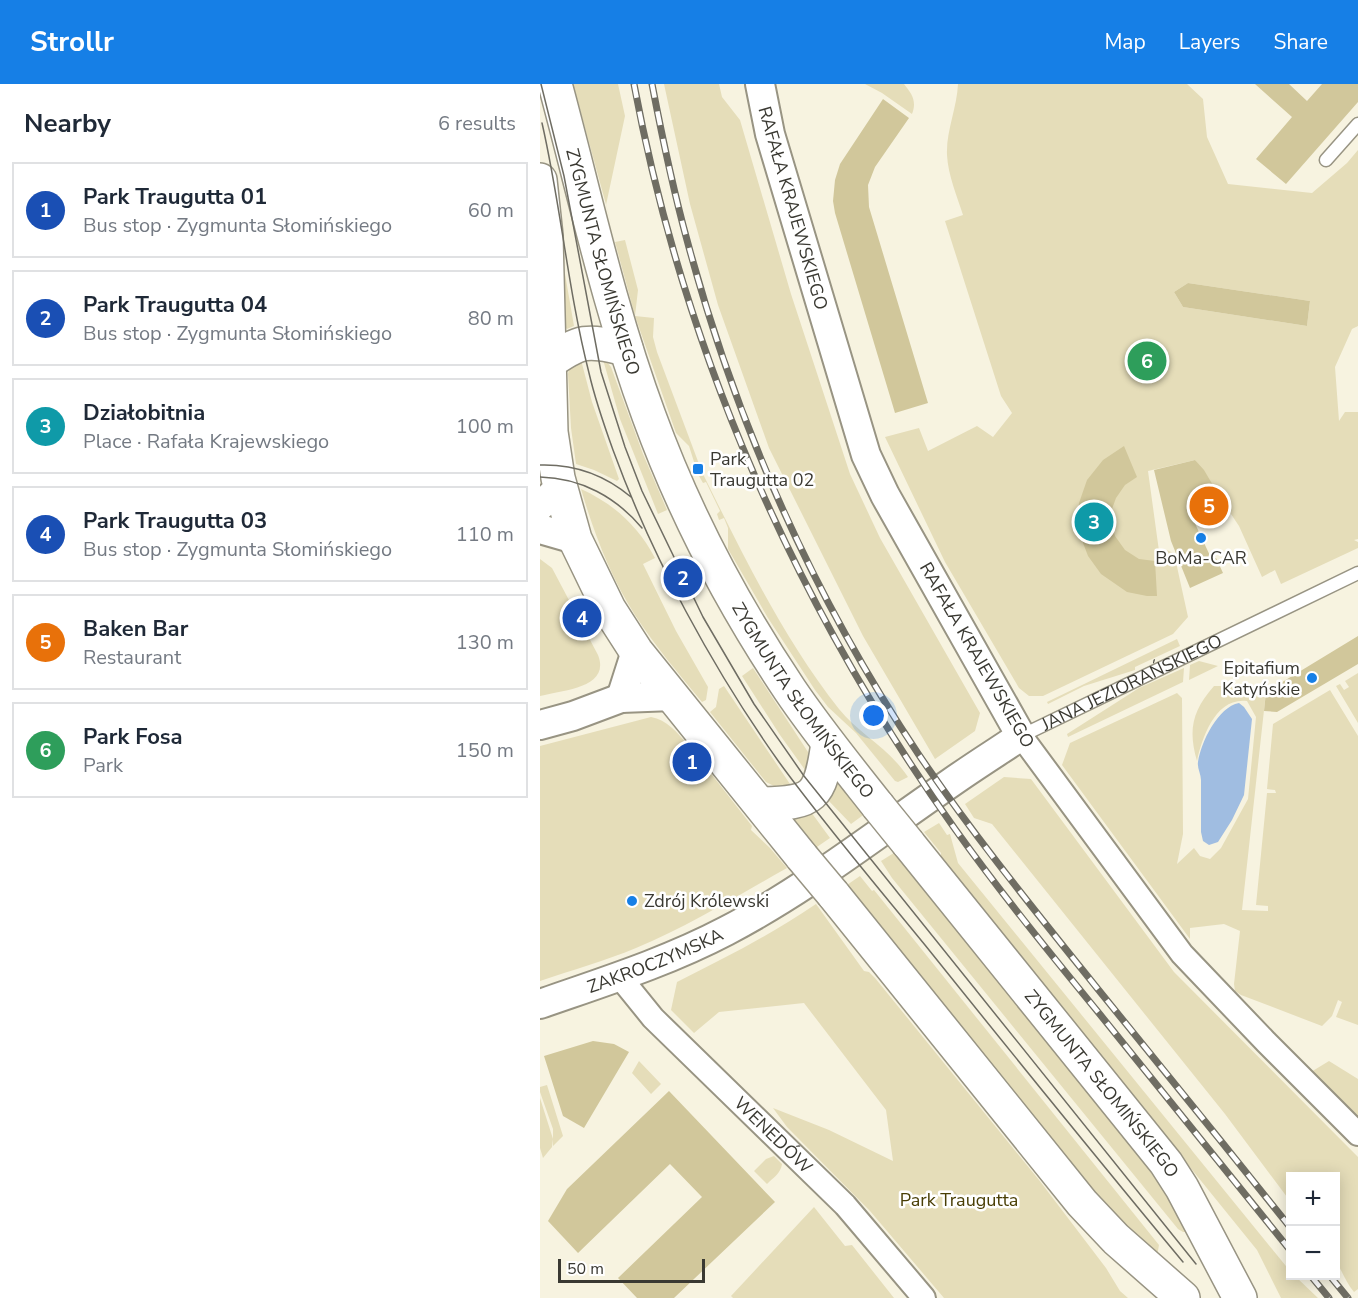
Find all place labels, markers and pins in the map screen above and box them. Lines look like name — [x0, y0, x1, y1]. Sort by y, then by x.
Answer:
pin: 6 — [1128, 338, 1166, 384]
place label: Park Traugutta 02 — [710, 447, 814, 492]
marker: Park Traugutta 02 — [691, 462, 705, 476]
pin: 5 — [1190, 484, 1228, 528]
pin: 3 — [1074, 500, 1114, 544]
marker: BoMa-CAR — [1194, 531, 1208, 545]
place label: BoMa-CAR — [1155, 546, 1247, 570]
pin: 2 — [664, 556, 702, 600]
pin: 4 — [562, 596, 602, 640]
place label: Epitafium Katyńskie — [1222, 656, 1300, 701]
marker: Epitafium Katyńskie — [1305, 671, 1319, 685]
pin: 1 — [672, 740, 712, 784]
place label: Zdrój Królewski — [644, 889, 769, 913]
marker: Zdrój Królewski — [625, 894, 639, 908]

